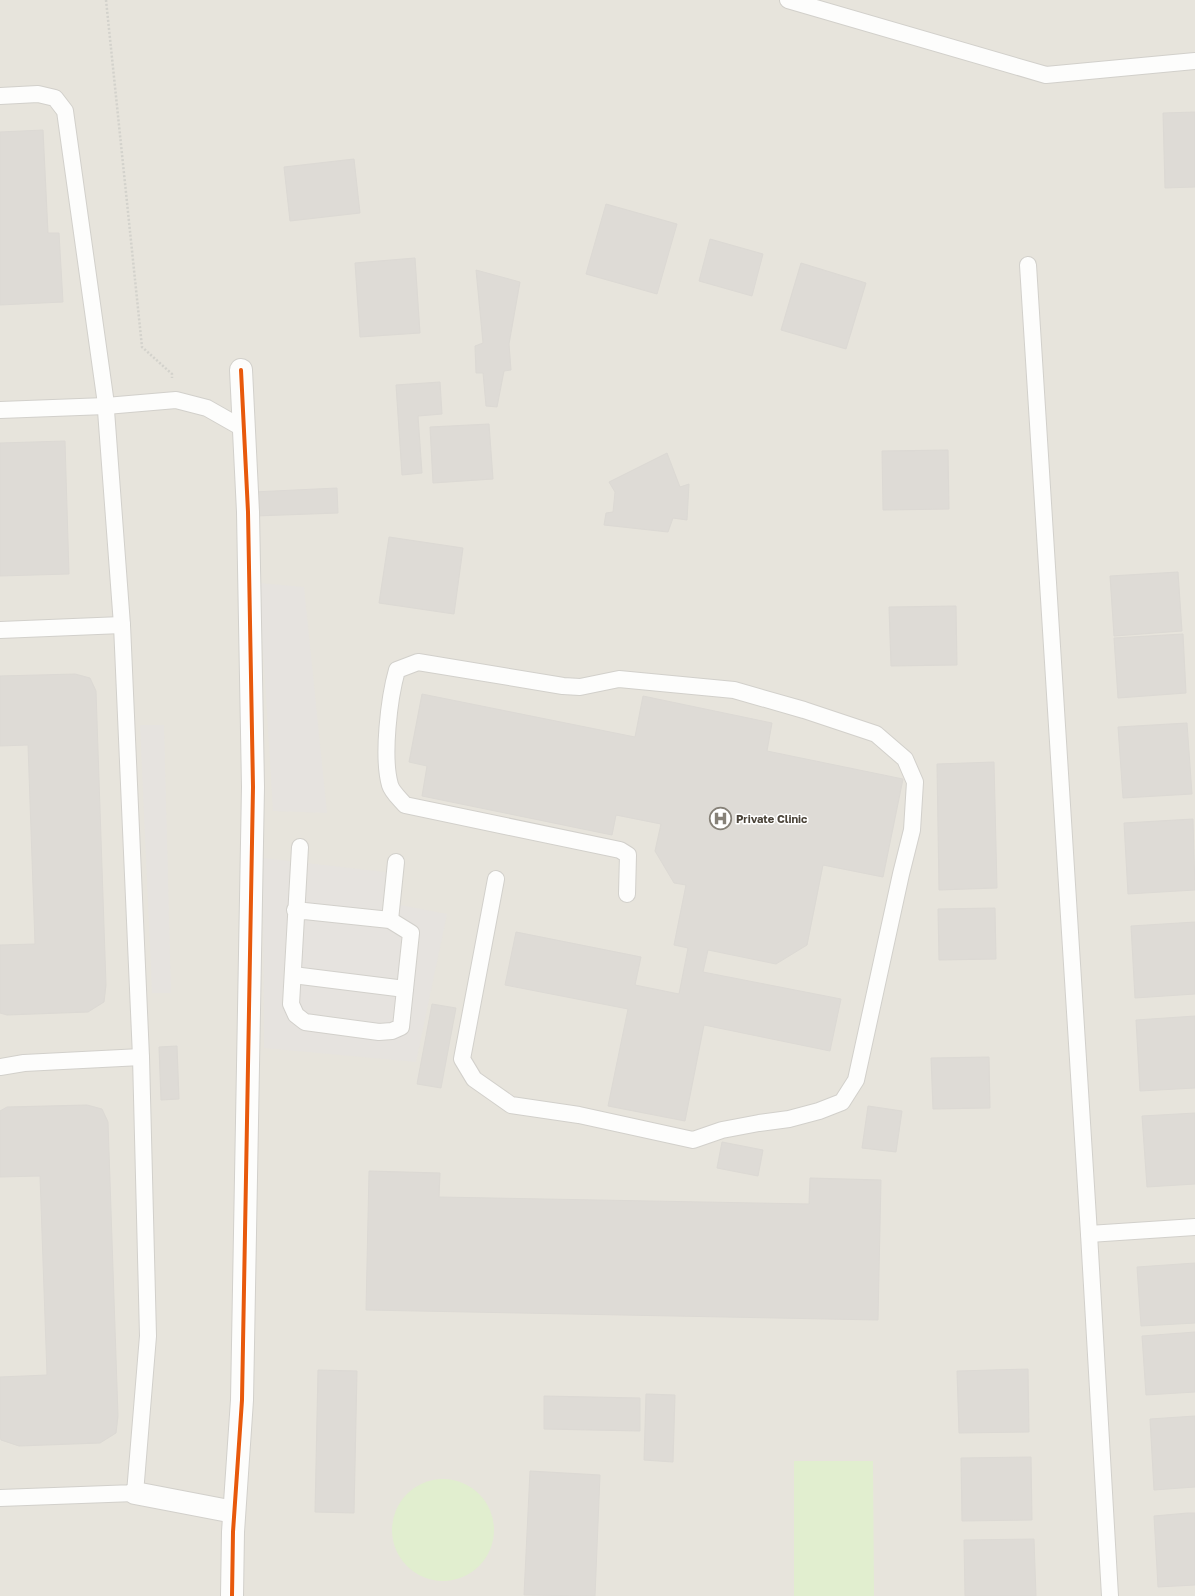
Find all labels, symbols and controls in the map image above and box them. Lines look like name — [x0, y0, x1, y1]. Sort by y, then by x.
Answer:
hospital icon: Private Clinic — [707, 806, 733, 832]
place label: Private Clinic — [736, 812, 808, 825]

